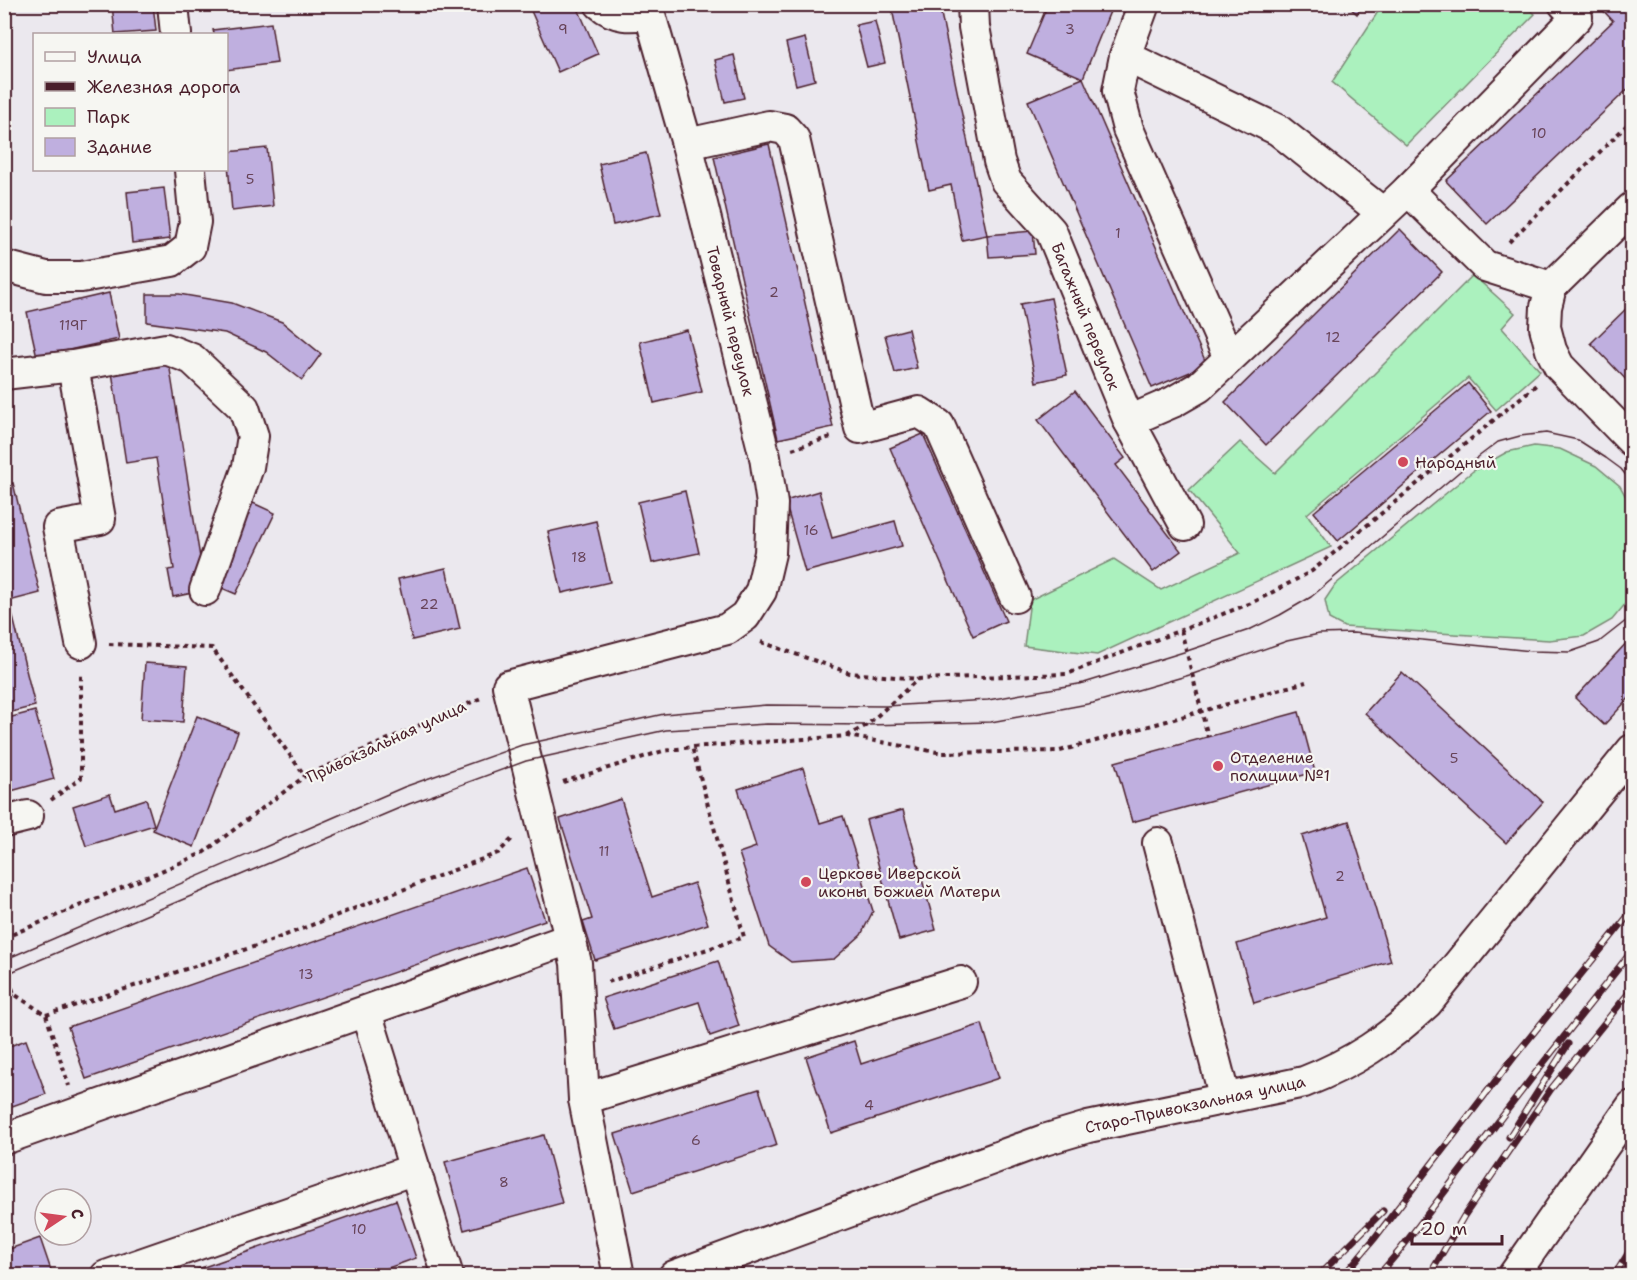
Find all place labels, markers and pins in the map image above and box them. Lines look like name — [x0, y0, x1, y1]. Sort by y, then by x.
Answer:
place label: Народный — [1415, 452, 1496, 473]
marker: Народный — [1396, 455, 1410, 469]
place label: Отделение полиции №1 — [1230, 747, 1330, 786]
marker: Отделение полиции №1 — [1211, 759, 1225, 773]
place label: Церковь Иверской иконы Божией Матери — [818, 863, 1000, 902]
marker: Церковь Иверской иконы Божией Матери — [799, 875, 813, 889]

